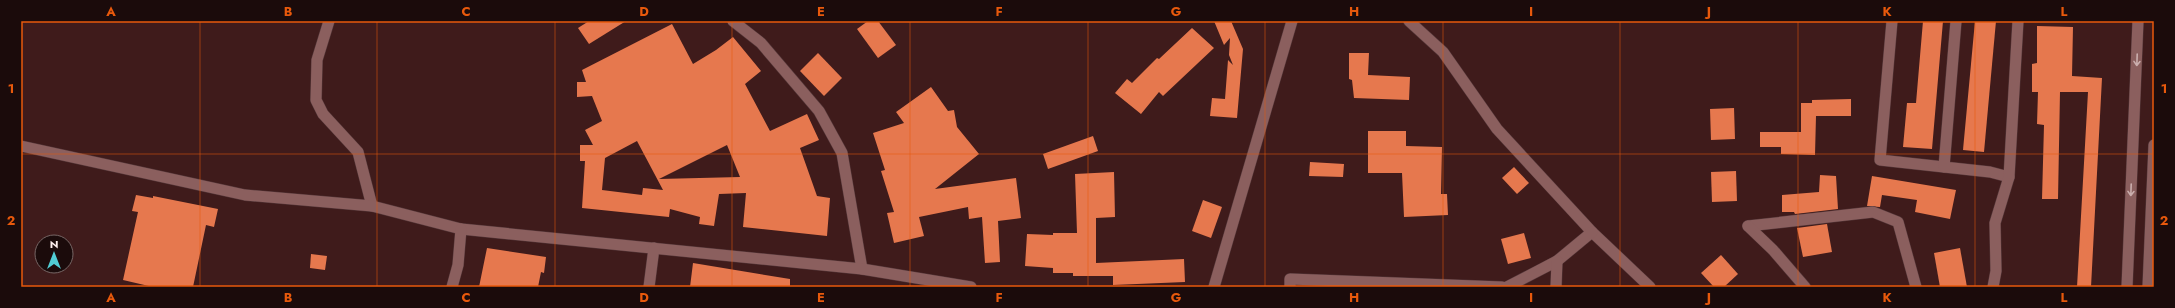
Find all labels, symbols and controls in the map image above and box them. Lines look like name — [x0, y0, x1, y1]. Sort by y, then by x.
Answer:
text: A — [105, 2, 116, 21]
text: B — [284, 2, 293, 21]
text: C — [461, 2, 471, 21]
text: D — [639, 2, 649, 21]
text: E — [817, 2, 825, 21]
text: F — [995, 2, 1003, 21]
text: G — [1171, 2, 1182, 21]
text: H — [1349, 2, 1359, 21]
text: I — [1529, 2, 1533, 21]
text: J — [1704, 2, 1711, 21]
text: K — [1882, 2, 1892, 21]
text: L — [2061, 2, 2068, 21]
one-way arrow — [2133, 53, 2140, 66]
text: 1 — [8, 79, 14, 98]
text: 1 — [2161, 79, 2167, 98]
one-way arrow — [2127, 183, 2135, 196]
text: 2 — [7, 211, 15, 230]
text: 2 — [2160, 211, 2168, 230]
north arrow — [34, 234, 74, 274]
text: N — [50, 236, 58, 252]
text: A — [105, 288, 116, 307]
text: B — [284, 288, 293, 307]
text: C — [461, 288, 471, 307]
text: D — [639, 288, 649, 307]
text: E — [817, 288, 825, 307]
text: F — [995, 288, 1003, 307]
text: G — [1171, 288, 1182, 307]
text: H — [1349, 288, 1359, 307]
text: I — [1529, 288, 1533, 307]
text: J — [1704, 288, 1711, 307]
text: K — [1882, 288, 1892, 307]
text: L — [2061, 288, 2068, 307]

